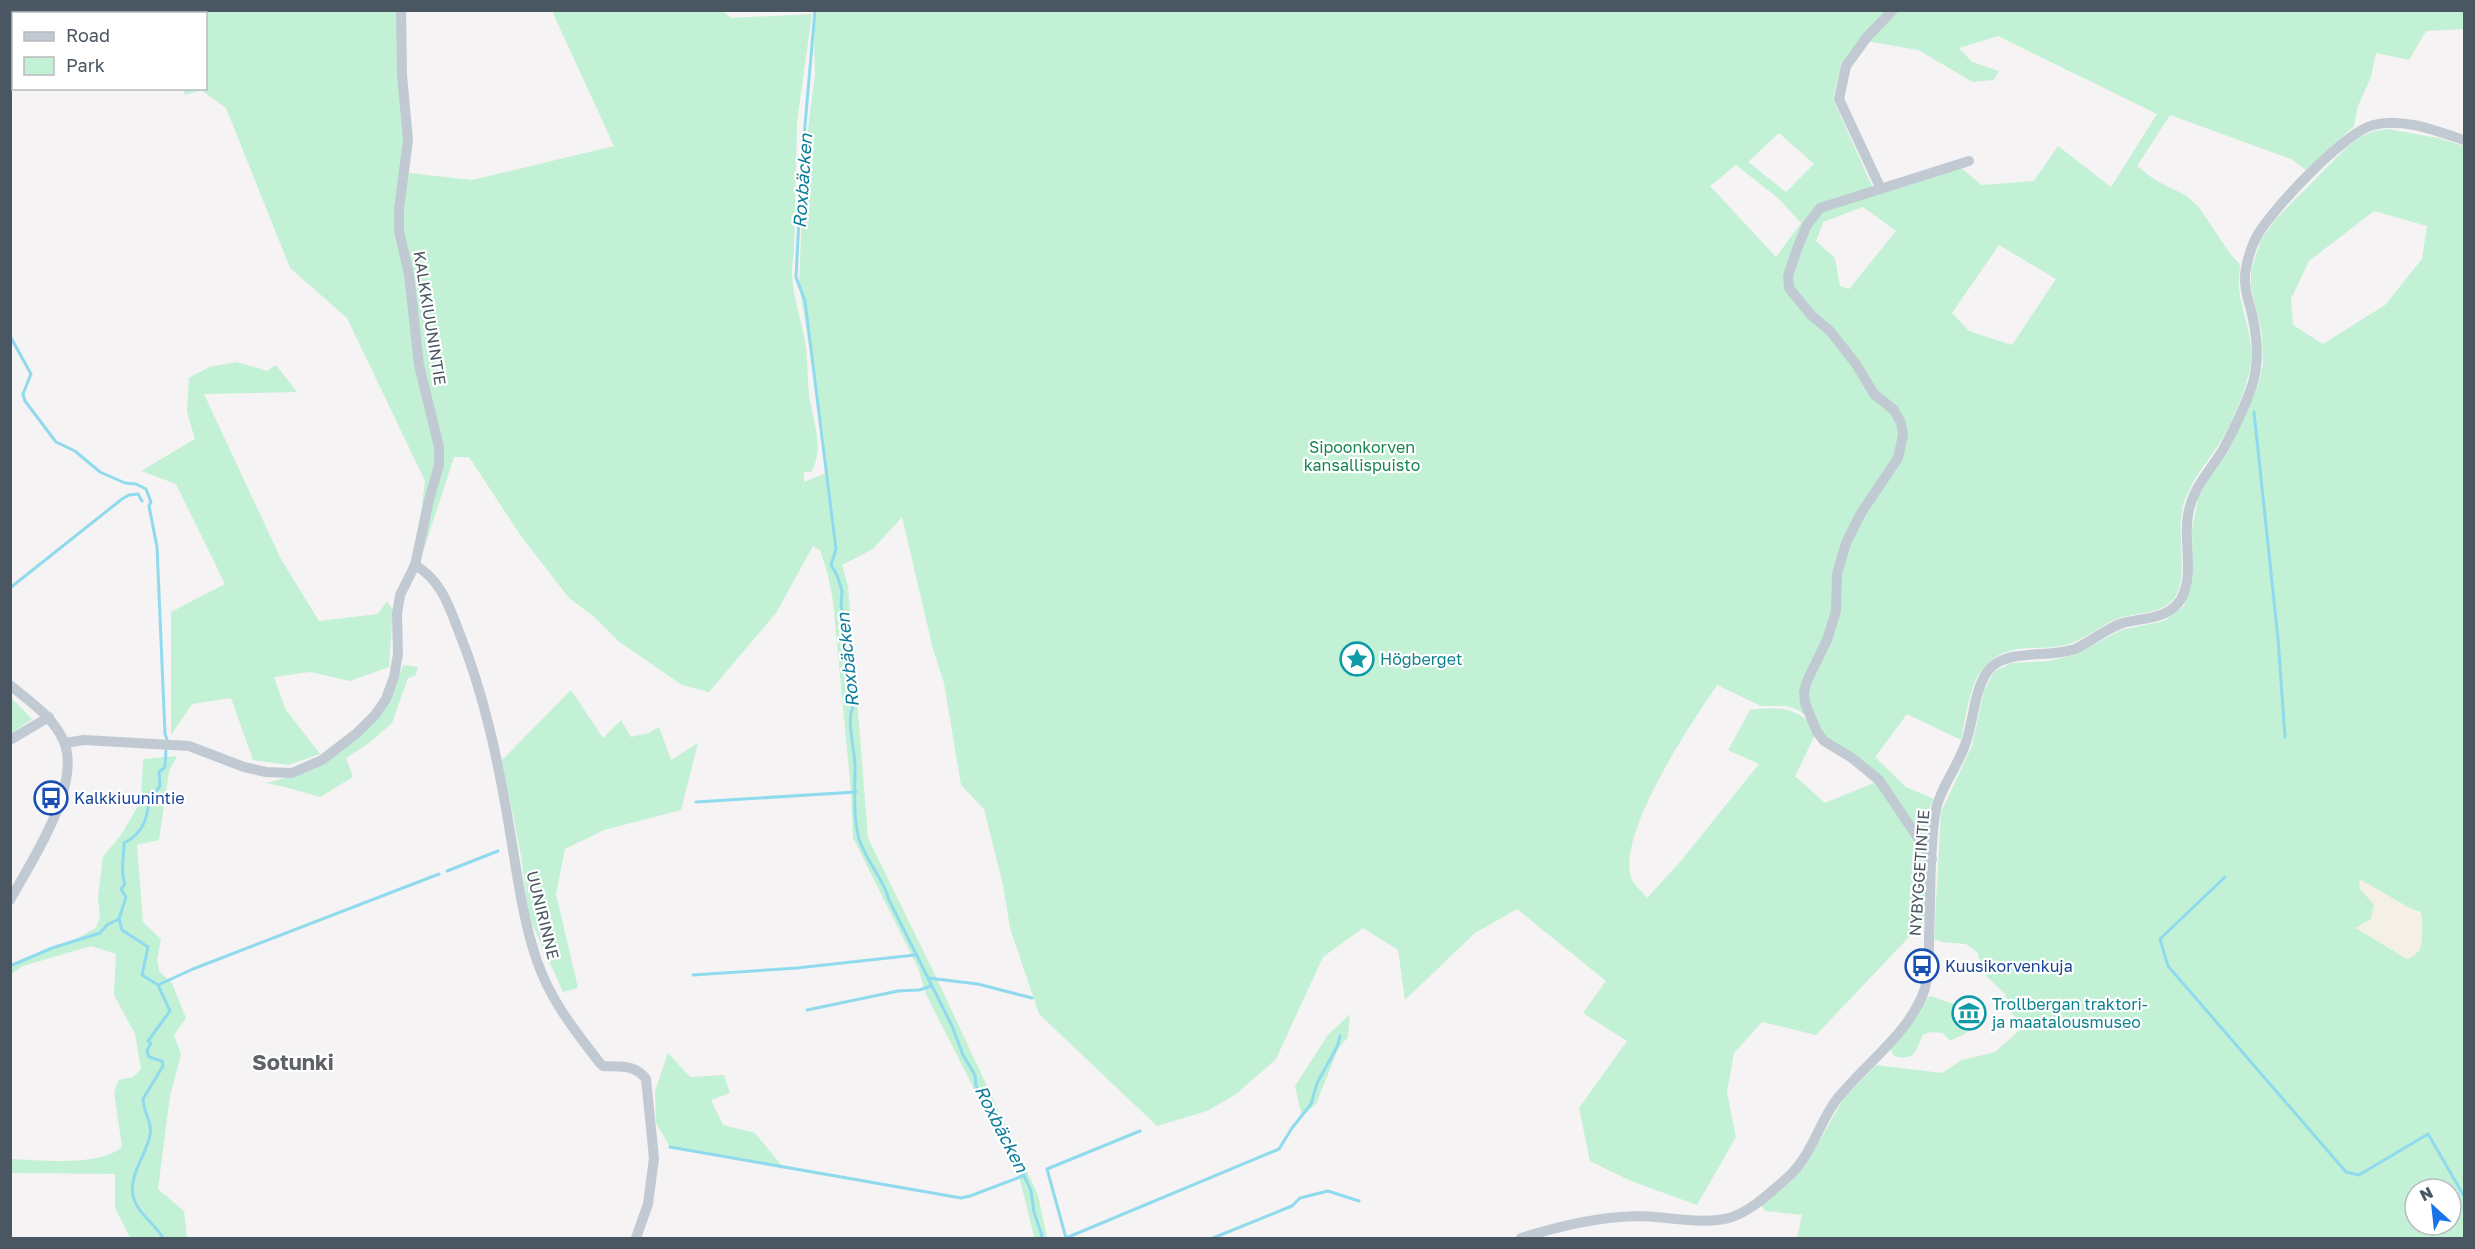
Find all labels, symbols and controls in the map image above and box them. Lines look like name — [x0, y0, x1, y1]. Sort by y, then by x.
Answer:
legend — [12, 12, 207, 90]
text: Road — [66, 24, 110, 46]
text: Park — [66, 54, 105, 76]
water label: Roxbäcken — [788, 132, 816, 229]
street label: KALKKIUUNINTIE — [410, 249, 450, 387]
park label: Sipoonkorven kansallispuisto — [1304, 437, 1420, 475]
water label: Roxbäcken — [831, 611, 863, 708]
place icon: Högberget — [1339, 641, 1375, 677]
place label: Högberget — [1380, 649, 1462, 669]
bus stop icon: Kalkkiuunintie — [33, 780, 69, 816]
place label: Kalkkiuunintie — [74, 788, 185, 808]
street label: NYBYGGETINTIE — [1905, 809, 1933, 937]
street label: UUNIRINNE — [522, 869, 564, 961]
bus stop icon: Kuusikorvenkuja — [1904, 948, 1940, 984]
place label: Kuusikorvenkuja — [1945, 956, 2073, 976]
place label: Trollbergan traktori- ja maatalousmuseo — [1991, 994, 2148, 1032]
museum icon: Trollbergan traktori- ja maatalousmuseo — [1951, 995, 1987, 1031]
district label: Sotunki — [252, 1048, 334, 1075]
water label: Roxbäcken — [971, 1081, 1034, 1177]
north arrow — [2403, 1177, 2463, 1237]
text: N — [2416, 1182, 2436, 1205]

